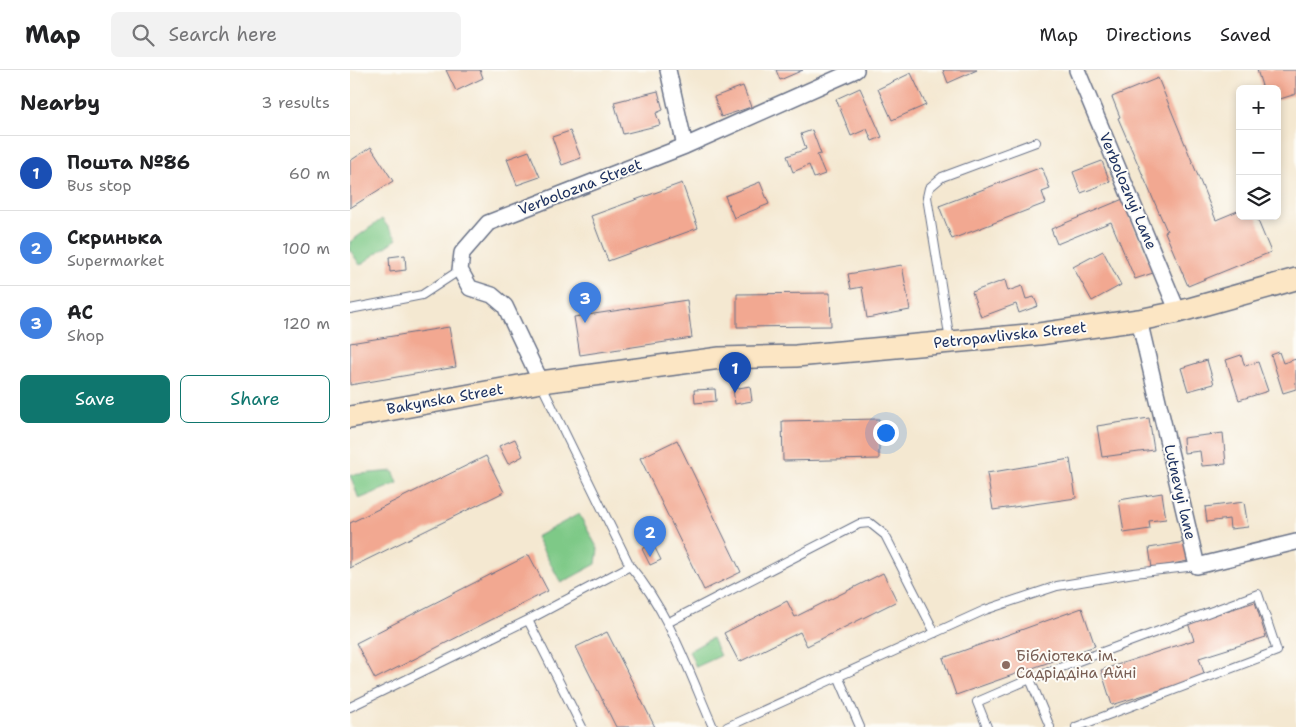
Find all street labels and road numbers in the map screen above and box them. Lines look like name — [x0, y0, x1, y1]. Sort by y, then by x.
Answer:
street label: Verboloznyi Lane — [1094, 129, 1162, 253]
street label: Verbolozna Street — [515, 154, 645, 220]
street label: Petropavlivska Street — [932, 317, 1088, 353]
street label: Bakynska Street — [385, 379, 505, 419]
street label: Lutnevyi lane — [1159, 442, 1201, 542]

